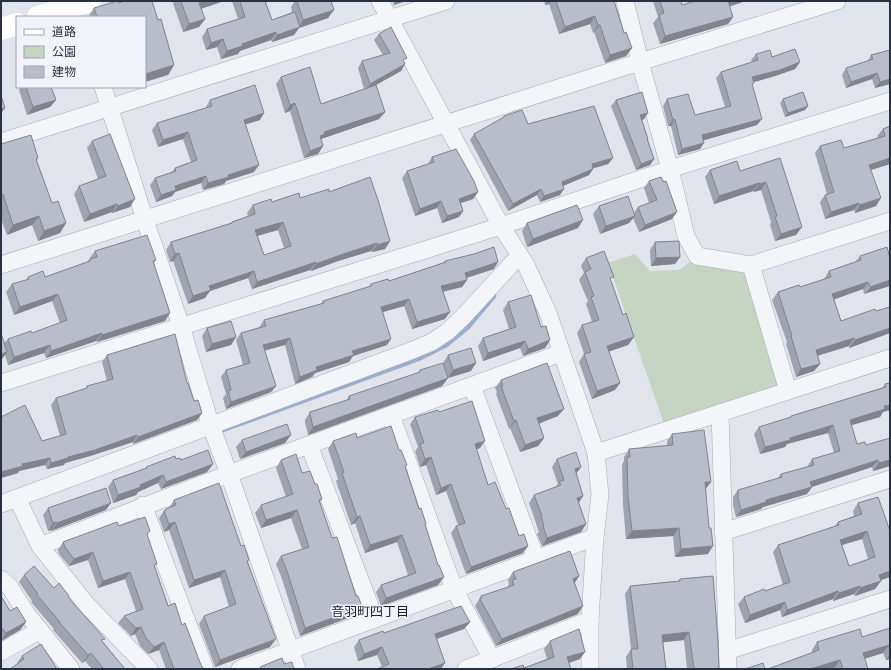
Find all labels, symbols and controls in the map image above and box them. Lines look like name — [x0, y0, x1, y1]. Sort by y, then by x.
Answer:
legend — [16, 16, 146, 88]
text: 道路 — [52, 23, 76, 40]
text: 公園 — [52, 43, 76, 60]
text: 建物 — [52, 63, 76, 80]
district label: 音羽町四丁目 — [331, 602, 409, 620]

